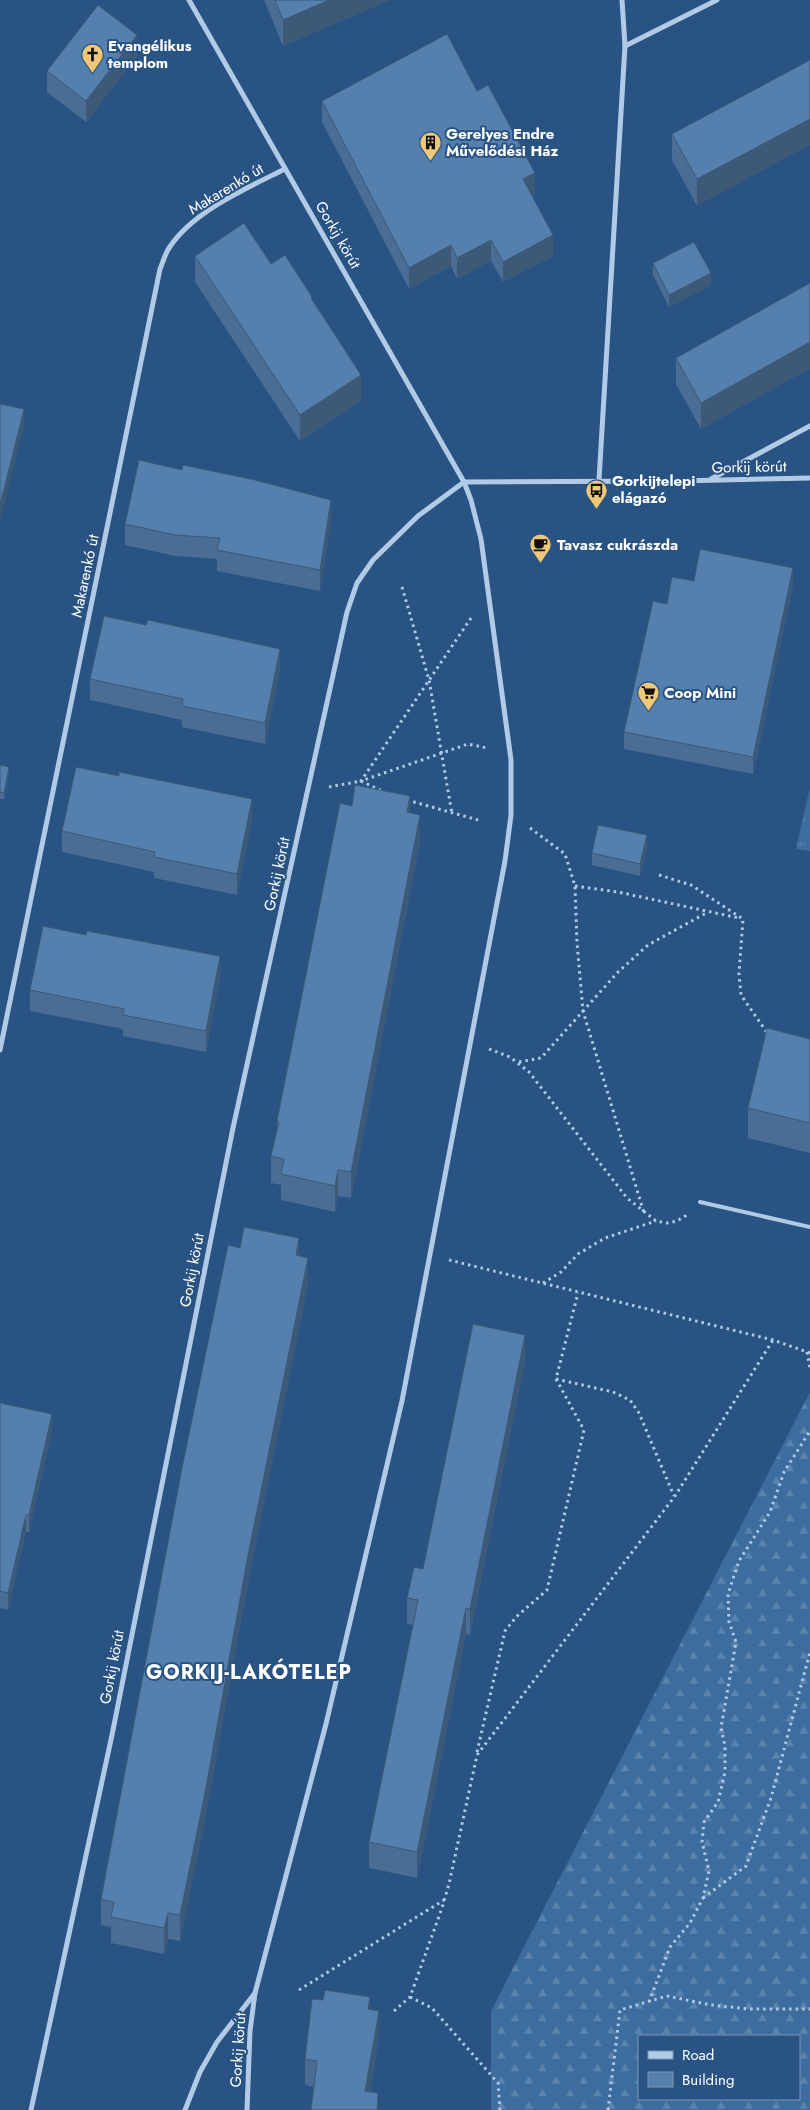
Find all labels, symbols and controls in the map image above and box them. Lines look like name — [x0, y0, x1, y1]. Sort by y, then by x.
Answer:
place label: Evangélikus templom — [108, 35, 192, 74]
church icon: Evangélikus templom — [80, 43, 104, 74]
place label: Gerelyes Endre Művelődési Ház — [446, 123, 558, 162]
building icon: Gerelyes Endre Művelődési Ház — [418, 131, 442, 162]
street label: Makarenkó út — [184, 158, 268, 220]
street label: Gorkij körút — [310, 197, 366, 273]
street label: Gorkij körút — [711, 455, 787, 479]
place label: Gorkijtelepi elágazó — [612, 470, 696, 509]
bus stop icon: Gorkijtelepi elágazó — [584, 478, 608, 509]
street label: Makarenkó út — [65, 532, 105, 619]
cafe icon: Tavasz cukrászda — [529, 533, 553, 564]
place label: Tavasz cukrászda — [557, 534, 678, 556]
supermarket icon: Coop Mini — [636, 681, 660, 712]
place label: Coop Mini — [664, 682, 736, 704]
street label: Gorkij körút — [258, 835, 296, 913]
street label: Gorkij körút — [174, 1231, 210, 1309]
street label: Gorkij körút — [94, 1628, 130, 1706]
district label: GORKIJ-LAKÓTELEP — [146, 1658, 352, 1687]
street label: Gorkij körút — [224, 2011, 252, 2088]
legend — [638, 2035, 800, 2100]
text: Road — [682, 2044, 714, 2066]
text: Building — [682, 2069, 734, 2091]

